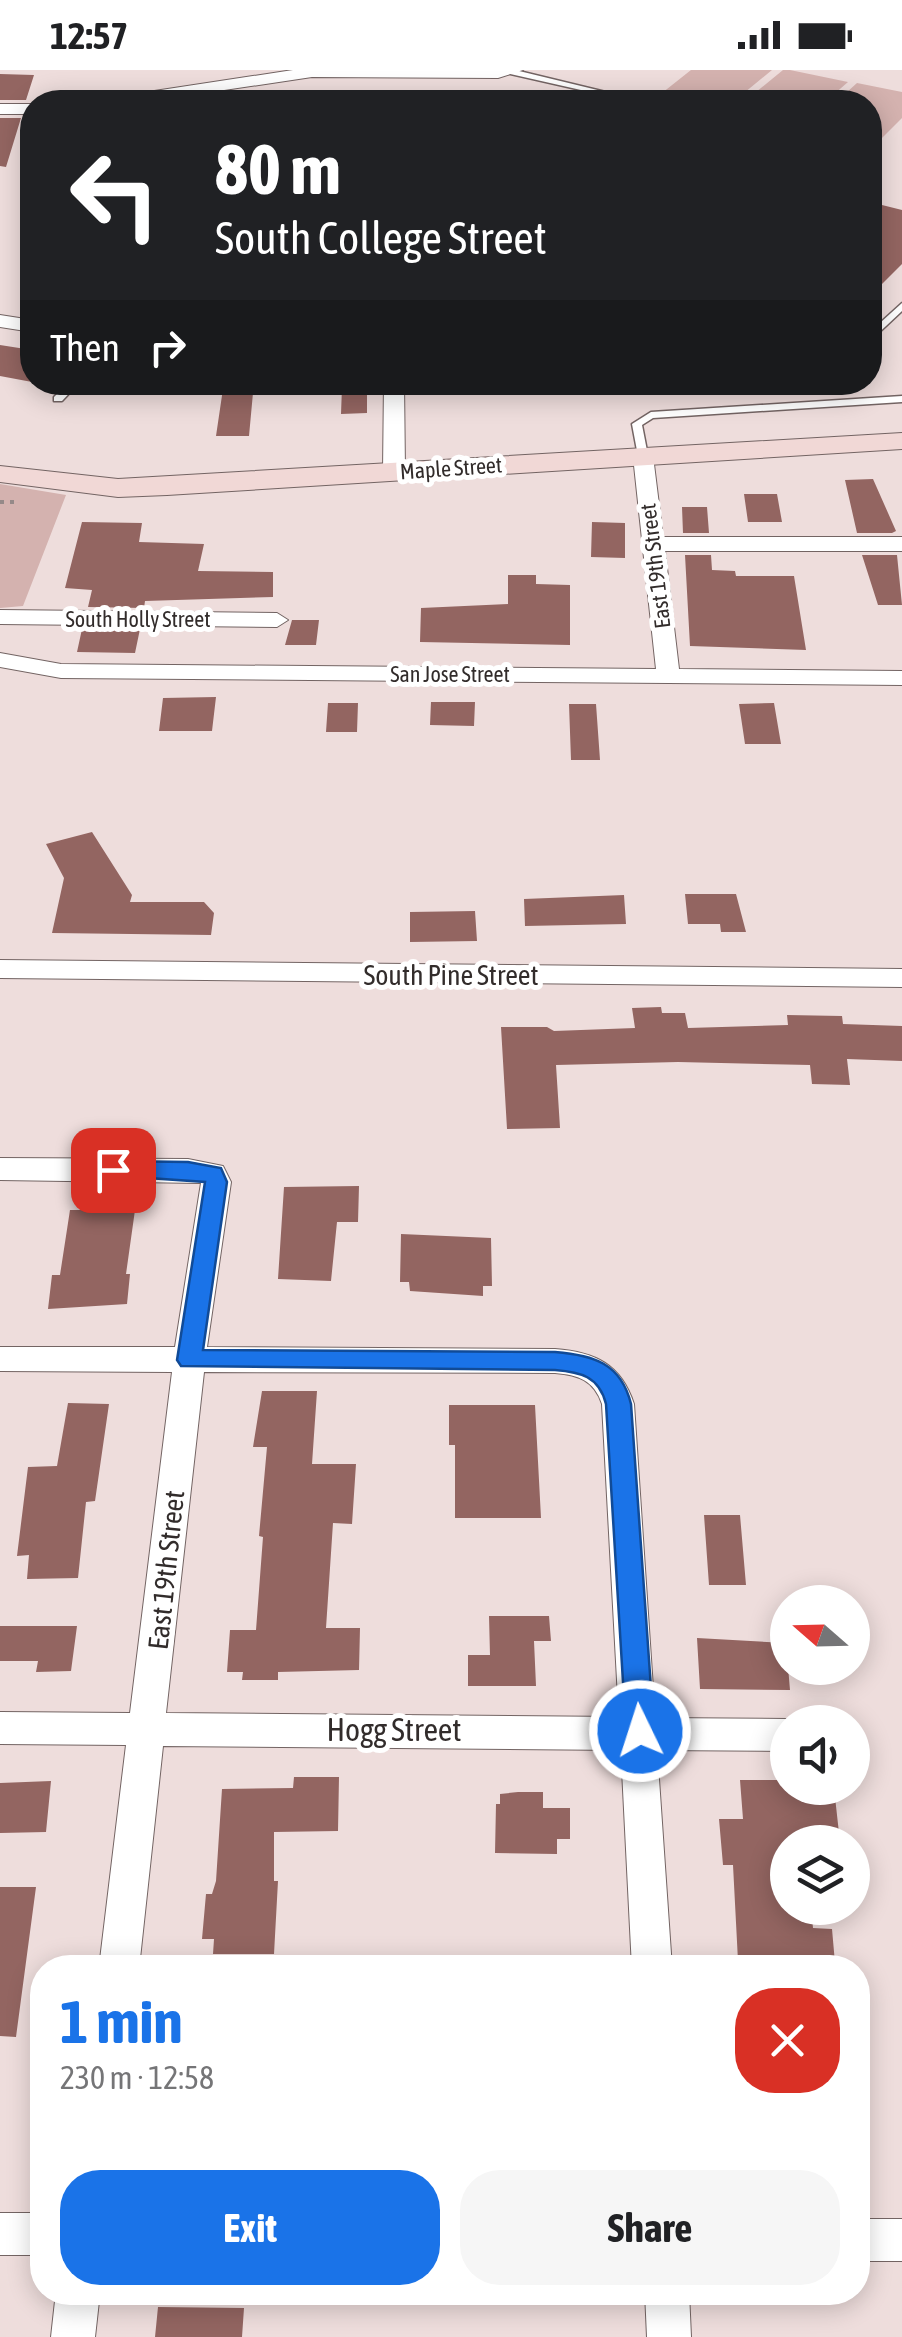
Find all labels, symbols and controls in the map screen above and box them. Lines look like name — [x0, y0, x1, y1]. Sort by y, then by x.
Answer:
text: 12:57 — [50, 14, 128, 57]
text: 80 m — [215, 129, 341, 209]
icon: left — [50, 130, 180, 260]
text: South College Street — [215, 212, 547, 264]
icon: right — [140, 320, 195, 375]
text: Then — [50, 326, 120, 369]
street label: Maple Street — [399, 451, 503, 485]
street label: East 19th Street — [634, 502, 676, 630]
street label: South Holly Street — [65, 606, 211, 632]
street label: San Jose Street — [390, 661, 510, 687]
street label: South Pine Street — [363, 959, 539, 991]
pin — [71, 1128, 156, 1213]
icon: arrive — [86, 1143, 141, 1198]
street label: East 19th Street — [142, 1489, 190, 1651]
north arrow — [770, 1585, 870, 1685]
map controls — [770, 1585, 870, 1925]
position arrow — [588, 1679, 692, 1783]
button: sound — [770, 1705, 870, 1805]
street label: Hogg Street — [326, 1711, 462, 1748]
button: layers — [770, 1825, 870, 1925]
text: 1 min — [60, 1987, 183, 2056]
button: close — [735, 1988, 840, 2093]
text: 230 m · 12:58 — [60, 2059, 214, 2096]
button: Exit — [60, 2170, 440, 2285]
button: Share — [460, 2170, 840, 2285]

